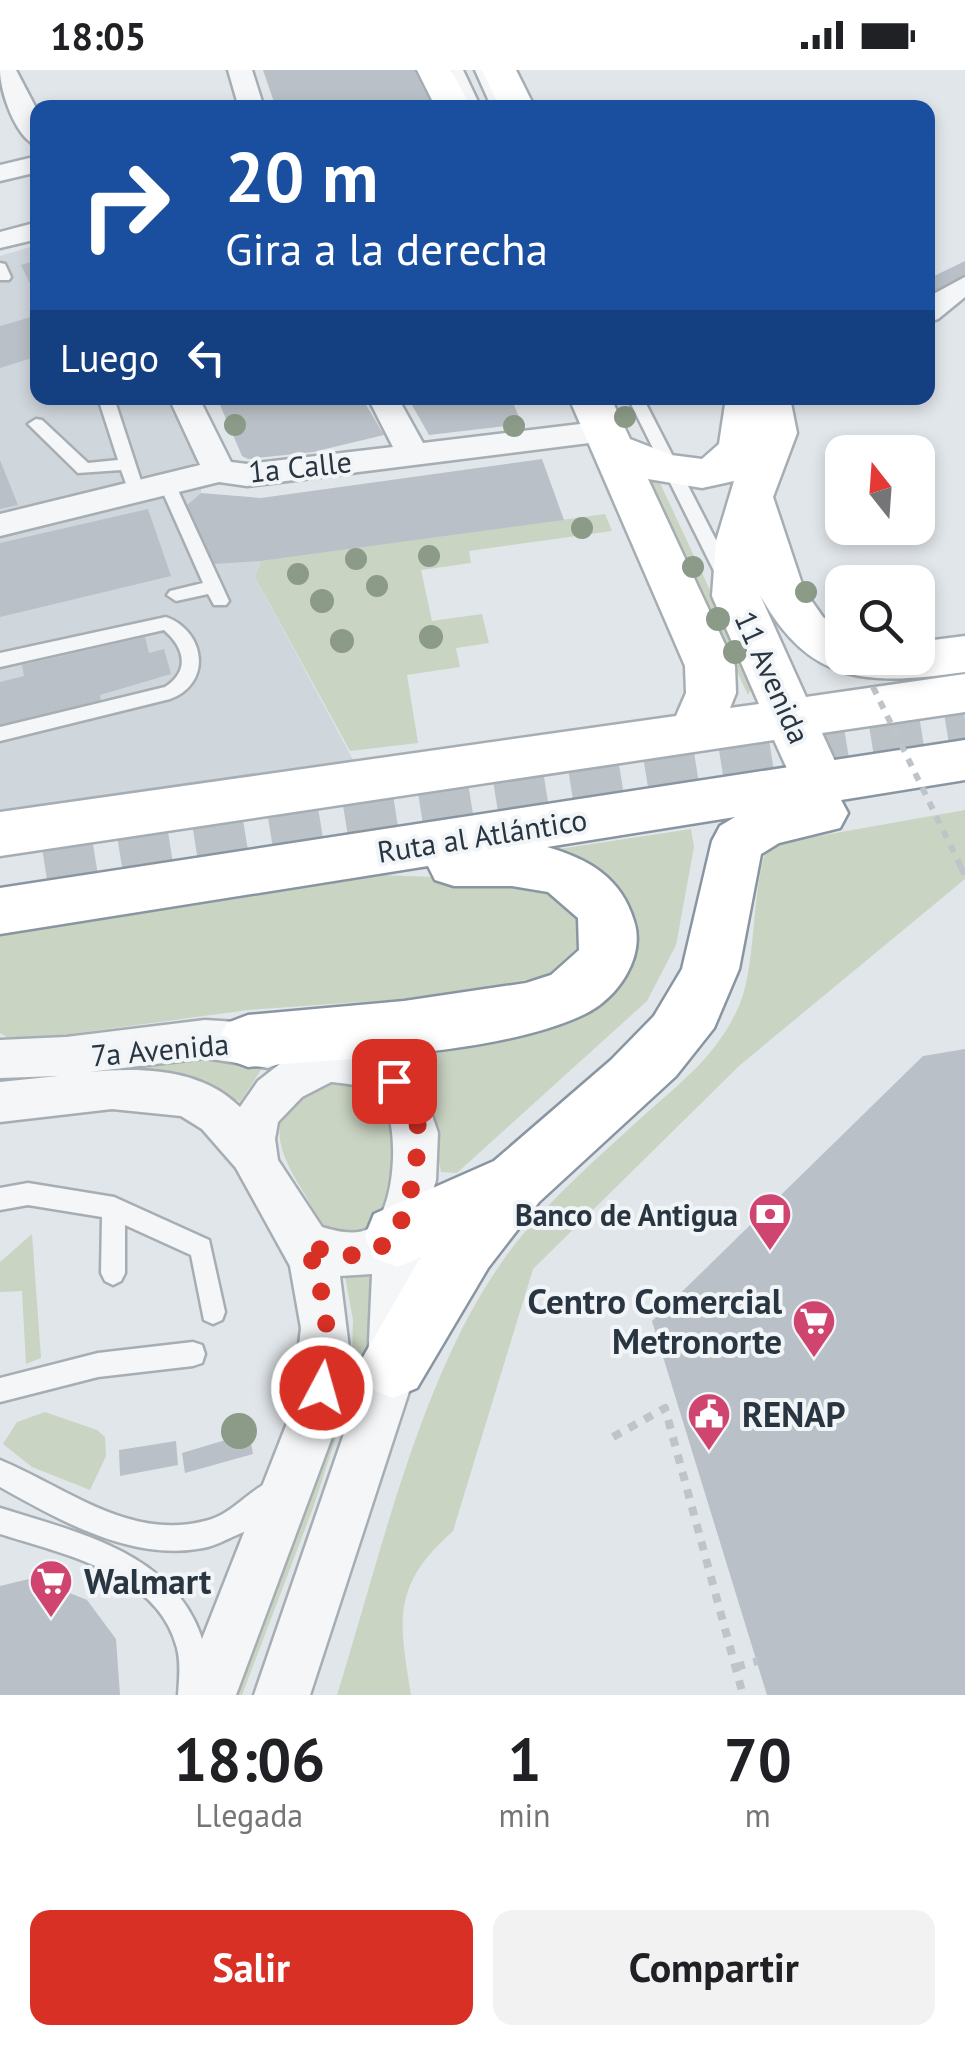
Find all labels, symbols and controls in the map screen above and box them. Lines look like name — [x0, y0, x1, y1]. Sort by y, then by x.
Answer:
text: 18:05 — [50, 11, 146, 60]
text: 20 m — [225, 131, 378, 221]
icon: right — [60, 140, 190, 270]
text: Gira a la derecha — [225, 219, 548, 277]
icon: left — [179, 330, 234, 385]
text: Luego — [60, 333, 159, 382]
north arrow — [825, 435, 935, 545]
map controls — [825, 435, 935, 675]
street label: 1a Calle — [246, 441, 354, 491]
button: search — [825, 565, 935, 675]
street label: 11 Avenida — [726, 605, 820, 749]
street label: Ruta al Atlántico — [374, 799, 590, 871]
street label: 7a Avenida — [89, 1024, 231, 1074]
pin — [352, 1039, 437, 1124]
icon: arrive — [367, 1054, 422, 1109]
bank icon: Banco de Antigua — [747, 1191, 793, 1252]
place label: Banco de Antigua — [515, 1195, 738, 1234]
place label: Centro Comercial Metronorte — [528, 1278, 783, 1364]
supermarket icon: Centro Comercial Metronorte — [791, 1298, 837, 1359]
position arrow — [270, 1336, 374, 1440]
public building icon: RENAP — [686, 1391, 732, 1452]
place label: RENAP — [742, 1391, 846, 1437]
supermarket icon: Walmart — [28, 1558, 74, 1619]
place label: Walmart — [84, 1558, 212, 1604]
text: 18:06 — [173, 1720, 325, 1798]
text: 1 — [508, 1720, 542, 1798]
text: 70 — [724, 1720, 792, 1798]
text: Llegada — [195, 1794, 303, 1836]
text: min — [499, 1794, 551, 1836]
text: m — [745, 1794, 771, 1836]
button: Salir — [30, 1910, 473, 2025]
button: Compartir — [493, 1910, 935, 2025]

